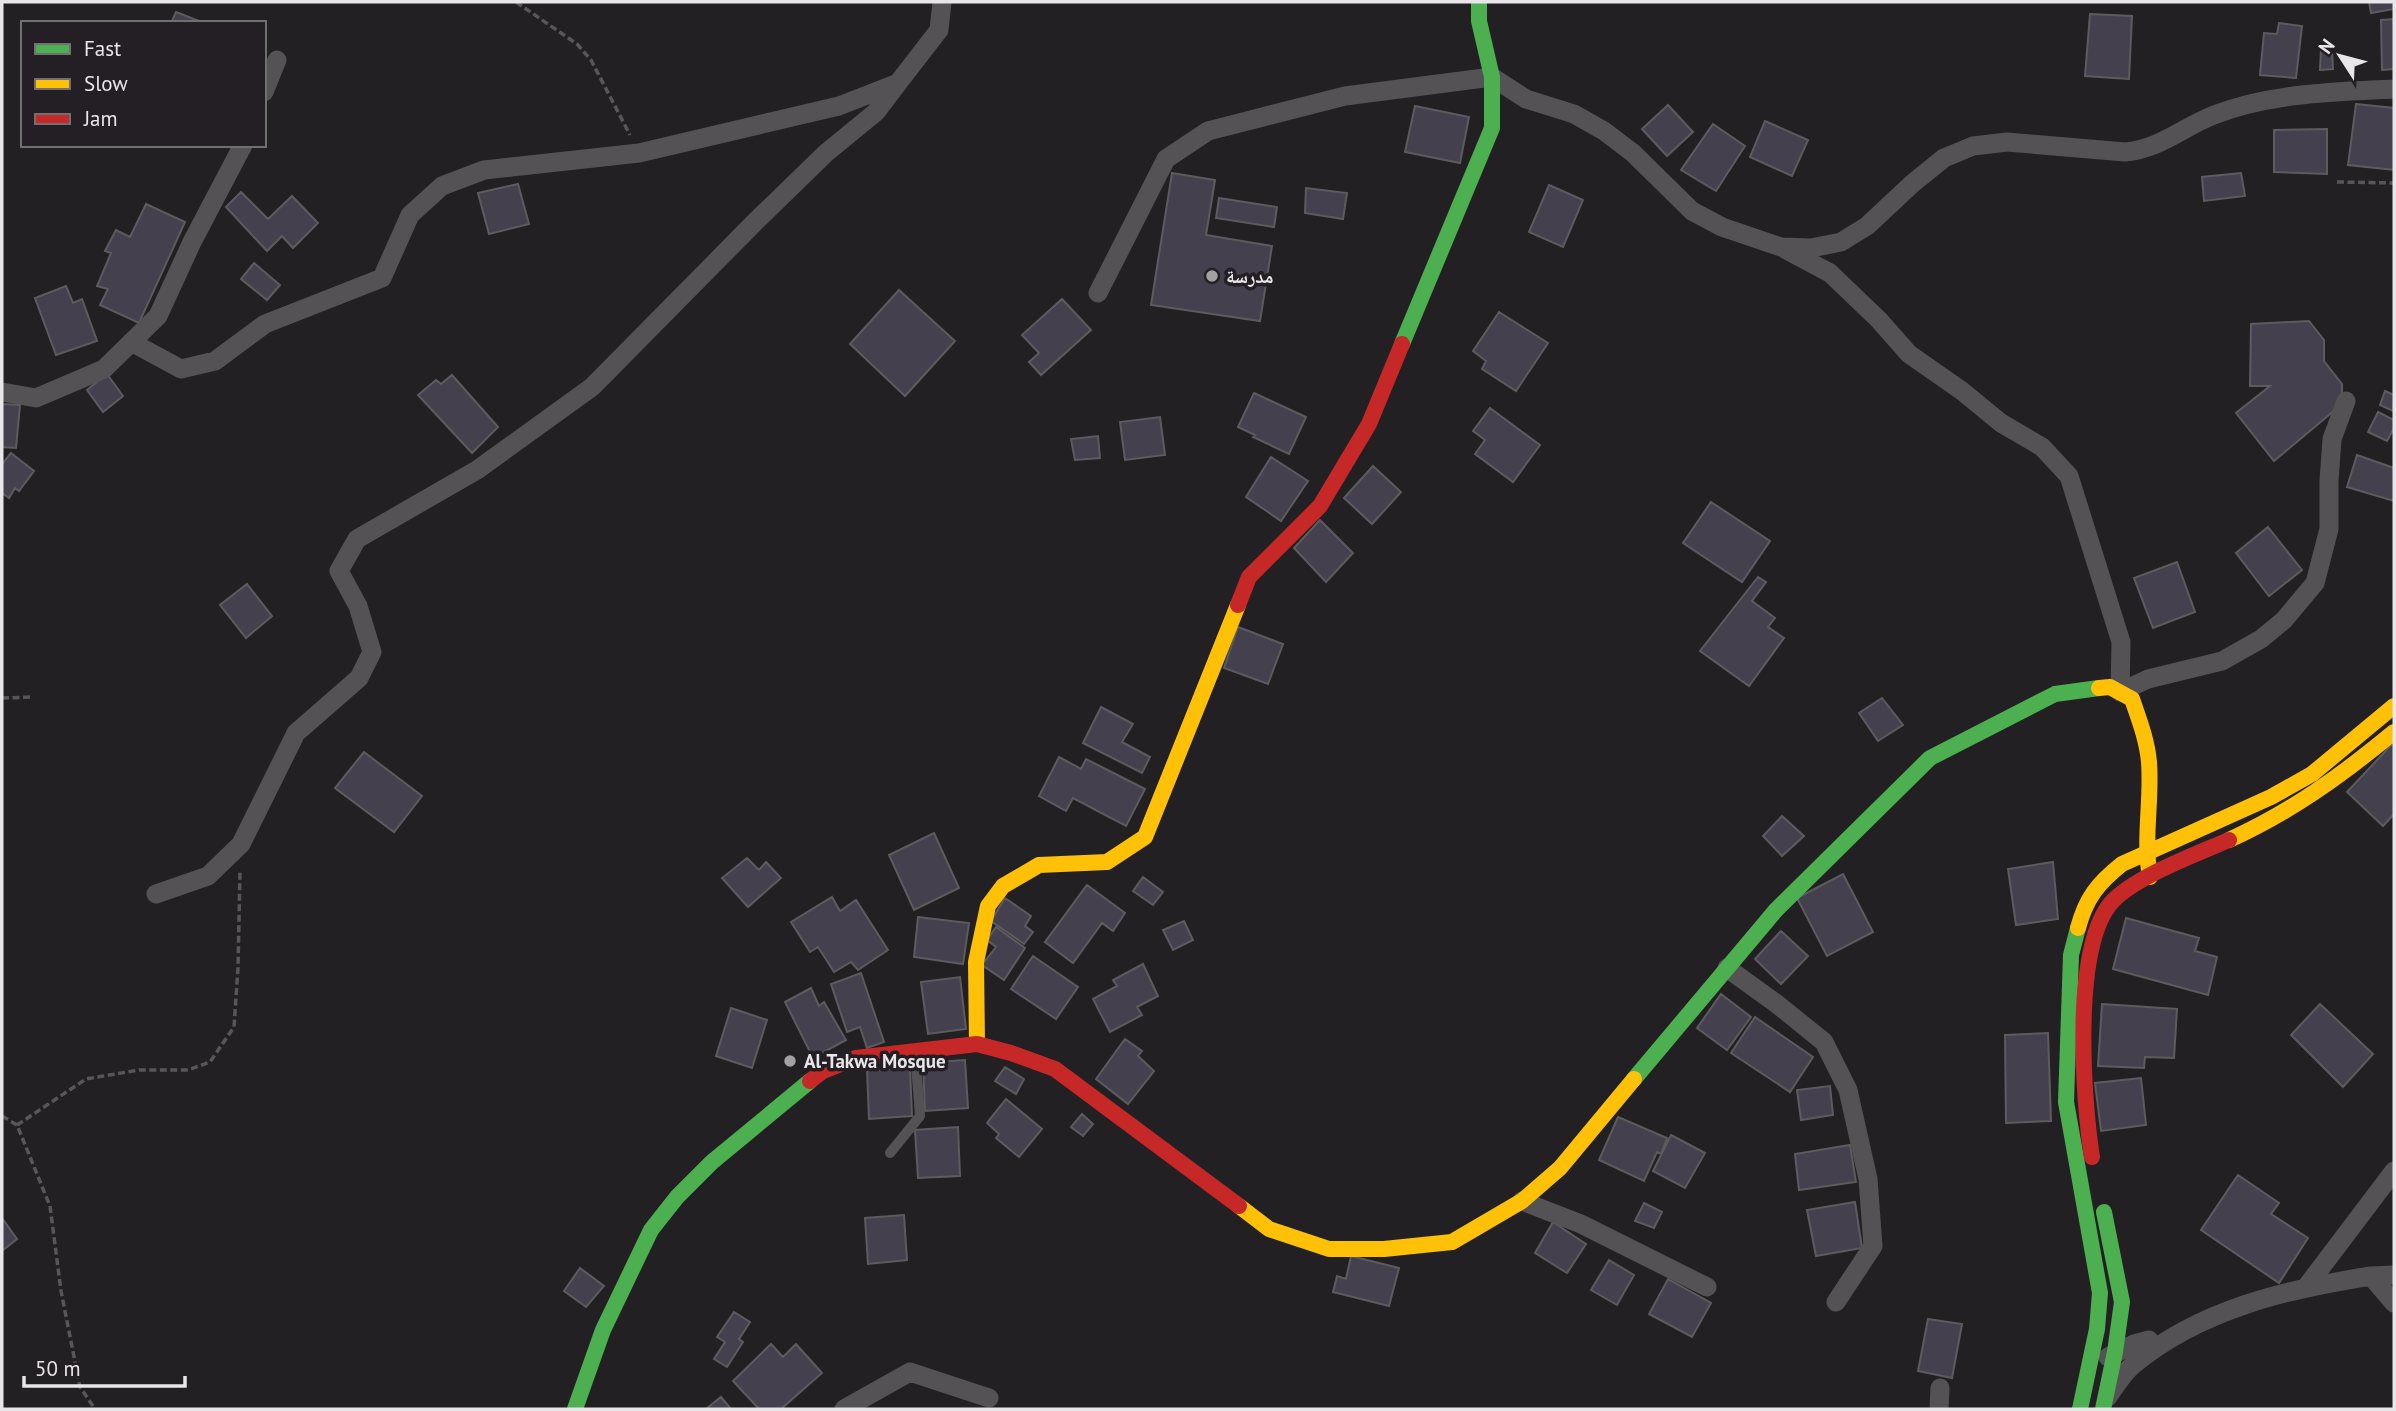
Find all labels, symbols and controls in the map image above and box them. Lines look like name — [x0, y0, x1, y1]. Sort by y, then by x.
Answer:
legend — [21, 21, 266, 147]
north arrow — [2305, 21, 2375, 91]
text: N — [2313, 34, 2340, 58]
text: Fast — [84, 35, 121, 62]
text: Slow — [84, 70, 128, 97]
text: Jam — [83, 105, 118, 132]
place label: مدرسة — [1226, 264, 1274, 288]
marker: مدرسة — [1204, 268, 1220, 284]
place label: Al-Takwa Mosque — [804, 1049, 946, 1073]
marker: Al-Takwa Mosque — [782, 1053, 798, 1069]
scale bar — [24, 1344, 186, 1388]
text: 50 m — [35, 1355, 81, 1382]

